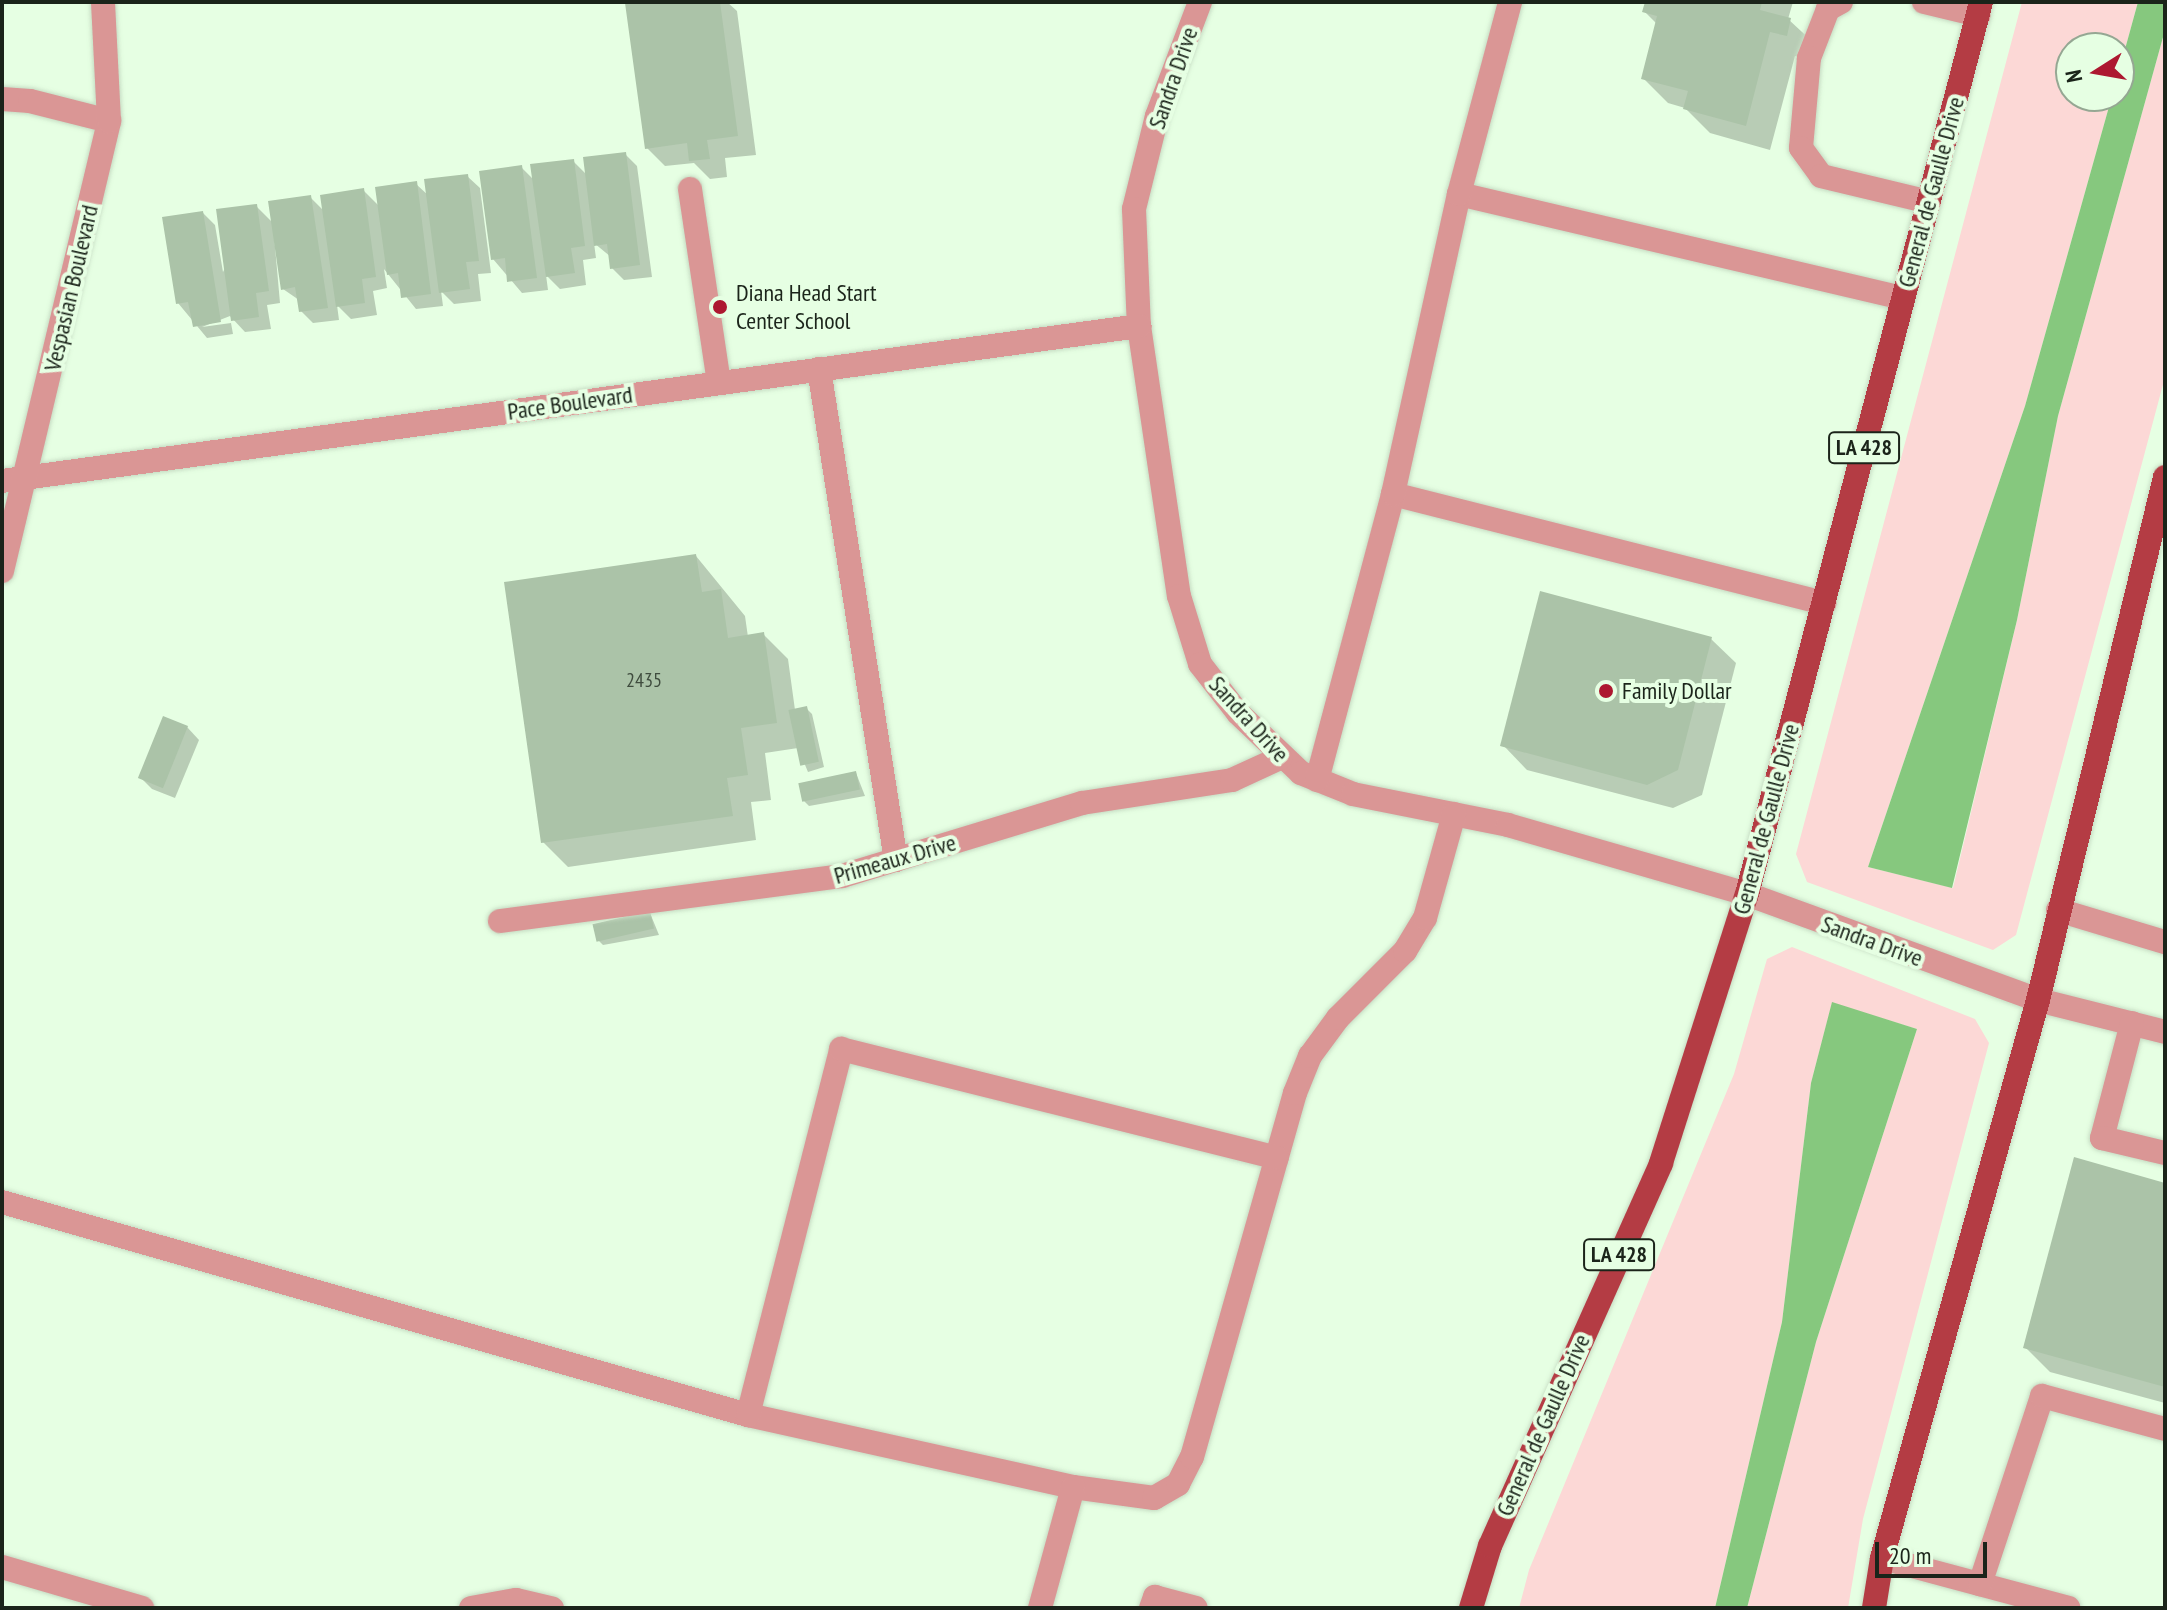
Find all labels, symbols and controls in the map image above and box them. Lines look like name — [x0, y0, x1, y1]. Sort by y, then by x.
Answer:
street label: Sandra Drive — [1142, 23, 1204, 133]
north arrow — [2055, 32, 2135, 112]
text: N — [2059, 68, 2088, 85]
street label: General de Gaulle Drive — [1892, 94, 1970, 290]
street label: Vespasian Boulevard — [38, 202, 104, 374]
place label: Diana Head Start Center School — [736, 279, 877, 335]
marker: Diana Head Start Center School — [711, 298, 729, 316]
street label: Pace Boulevard — [506, 380, 634, 426]
road number: LA 428 — [1826, 430, 1902, 466]
house number: 2435 — [626, 668, 662, 692]
street label: Sandra Drive — [1203, 670, 1295, 768]
place label: Family Dollar — [1622, 677, 1732, 705]
marker: Family Dollar — [1597, 682, 1615, 700]
street label: General de Gaulle Drive — [1727, 721, 1805, 917]
street label: Primeaux Drive — [830, 828, 960, 890]
street label: Sandra Drive — [1817, 909, 1927, 973]
road number: LA 428 — [1581, 1237, 1657, 1273]
street label: General de Gaulle Drive — [1490, 1330, 1596, 1520]
scale bar — [1879, 1526, 1991, 1576]
text: 20 m — [1889, 1540, 1931, 1571]

